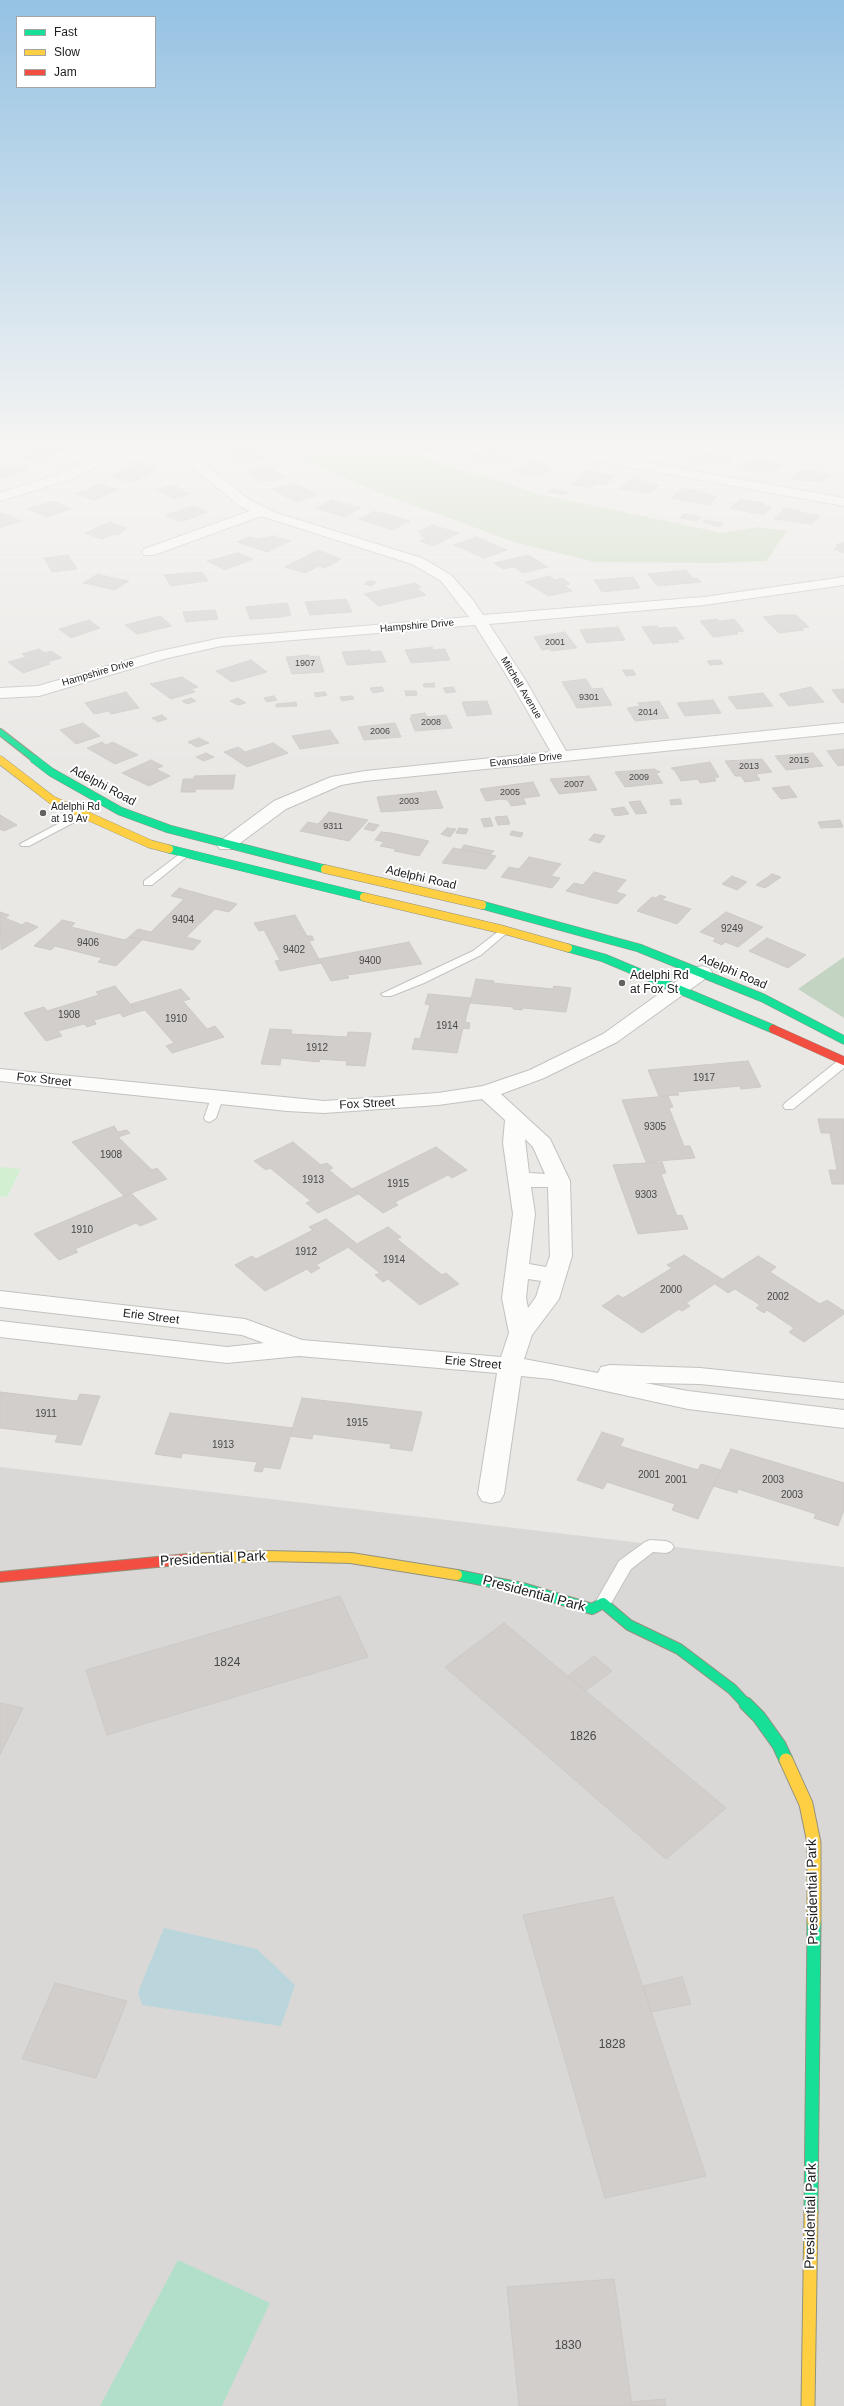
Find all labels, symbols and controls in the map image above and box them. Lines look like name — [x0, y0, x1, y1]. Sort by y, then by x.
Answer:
legend — [16, 16, 156, 88]
text: Fast — [54, 25, 77, 39]
text: Slow — [54, 45, 80, 59]
text: Jam — [54, 65, 77, 79]
street label: Hampshire Drive — [379, 617, 455, 635]
house number: 2001 — [545, 638, 565, 648]
street label: Mitchell Avenue — [498, 655, 544, 721]
street label: Hampshire Drive — [61, 657, 135, 689]
house number: 1907 — [295, 659, 315, 669]
house number: 9301 — [579, 693, 599, 703]
house number: 2014 — [638, 708, 658, 718]
house number: 2008 — [421, 718, 441, 728]
house number: 2006 — [370, 727, 390, 737]
street label: Evansdale Drive — [489, 750, 563, 770]
house number: 2015 — [789, 756, 809, 766]
house number: 2013 — [739, 762, 759, 772]
street label: Adelphi Road — [68, 763, 138, 809]
house number: 2009 — [629, 773, 649, 783]
house number: 2007 — [564, 780, 584, 790]
house number: 2005 — [500, 788, 520, 798]
house number: 2003 — [399, 797, 419, 807]
place label: Adelphi Rd at 19 Av — [51, 801, 100, 824]
marker: Adelphi Rd at 19 Av — [38, 808, 48, 818]
house number: 9311 — [323, 822, 343, 832]
street label: Adelphi Road — [384, 863, 458, 893]
house number: 9404 — [172, 914, 194, 926]
house number: 9249 — [721, 923, 743, 935]
house number: 9406 — [77, 937, 99, 949]
house number: 9402 — [283, 944, 305, 956]
street label: Adelphi Road — [697, 951, 769, 993]
house number: 9400 — [359, 955, 381, 967]
place label: Adelphi Rd at Fox St — [630, 969, 689, 997]
marker: Adelphi Rd at Fox St — [617, 978, 627, 988]
house number: 1908 — [58, 1009, 80, 1021]
house number: 1910 — [165, 1013, 187, 1025]
house number: 1914 — [436, 1020, 458, 1032]
house number: 1912 — [306, 1042, 328, 1054]
street label: Fox Street — [16, 1070, 72, 1090]
house number: 1917 — [693, 1072, 715, 1084]
street label: Fox Street — [339, 1095, 395, 1113]
house number: 9305 — [644, 1121, 666, 1133]
house number: 1908 — [100, 1149, 122, 1161]
house number: 1913 — [302, 1174, 324, 1186]
house number: 1915 — [387, 1178, 409, 1190]
house number: 9303 — [635, 1189, 657, 1201]
house number: 1910 — [71, 1224, 93, 1236]
house number: 1912 — [295, 1246, 317, 1258]
house number: 1914 — [383, 1254, 405, 1266]
house number: 2000 — [660, 1284, 682, 1296]
house number: 2002 — [767, 1291, 789, 1303]
street label: Erie Street — [122, 1306, 180, 1328]
street label: Erie Street — [444, 1353, 502, 1373]
house number: 1911 — [35, 1408, 57, 1420]
house number: 1915 — [346, 1417, 368, 1429]
house number: 1913 — [212, 1439, 234, 1451]
house number: 2001 — [638, 1469, 660, 1481]
house number: 2001 — [665, 1474, 687, 1486]
house number: 2003 — [762, 1474, 784, 1486]
house number: 2003 — [781, 1489, 803, 1501]
street label: Presidential Park — [160, 1548, 266, 1570]
street label: Presidential Park — [481, 1572, 587, 1616]
house number: 1824 — [214, 1656, 240, 1670]
house number: 1826 — [570, 1730, 596, 1744]
street label: Presidential Park — [804, 1839, 822, 1945]
house number: 1828 — [599, 2038, 625, 2052]
street label: Presidential Park — [802, 2163, 820, 2269]
house number: 1830 — [555, 2339, 581, 2353]

